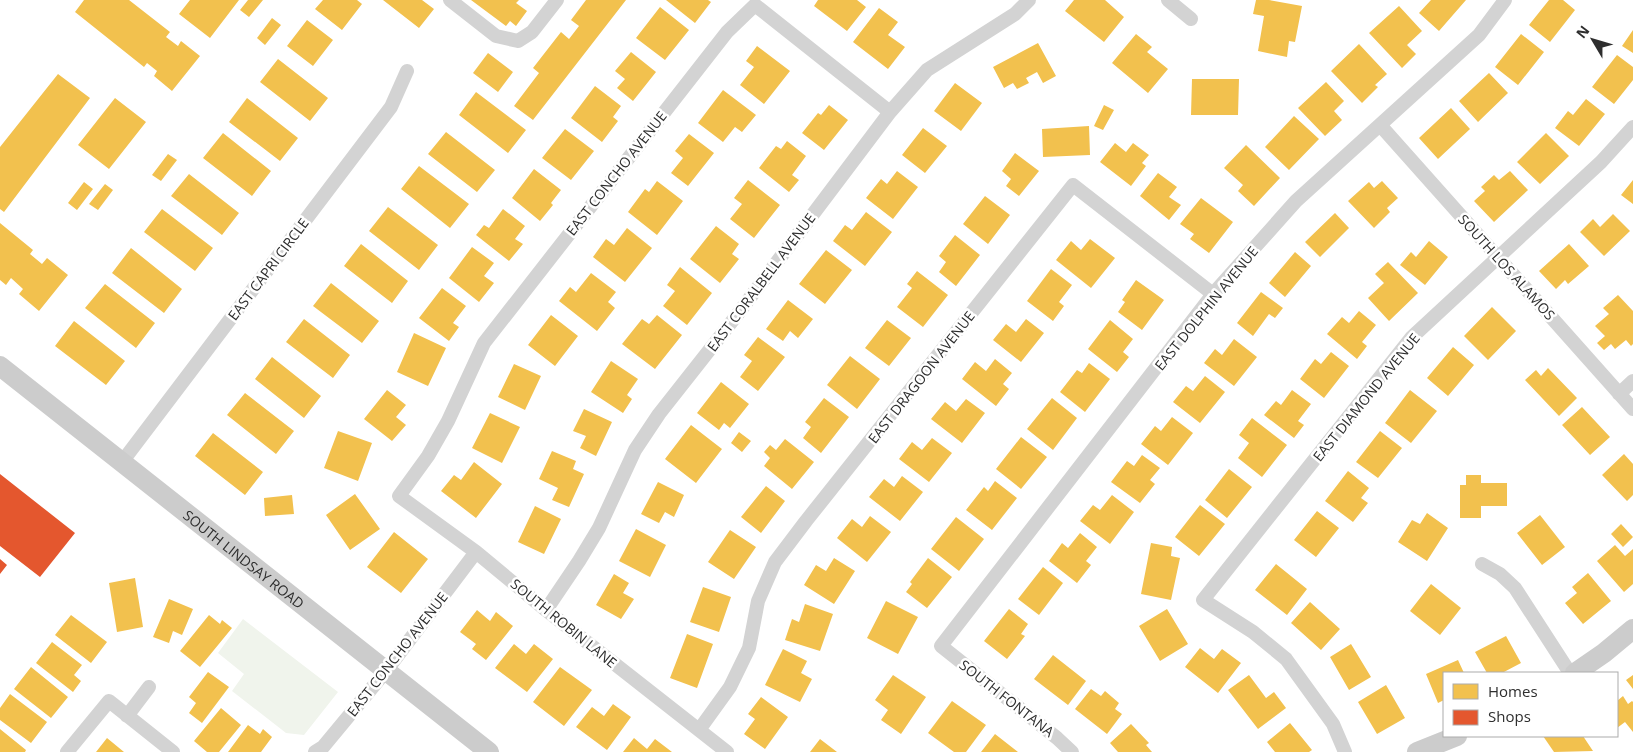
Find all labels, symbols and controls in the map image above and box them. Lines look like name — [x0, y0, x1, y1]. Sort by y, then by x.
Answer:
north arrow — [1568, 15, 1618, 65]
text: N — [1571, 21, 1593, 42]
street label: EAST CONCHO AVENUE — [561, 107, 671, 239]
street label: EAST CORALBELL AVENUE — [703, 209, 819, 355]
street label: SOUTH LOS ALAMOS — [1454, 210, 1560, 324]
street label: EAST CAPRI CIRCLE — [223, 214, 313, 324]
street label: EAST DOLPHIN AVENUE — [1150, 242, 1262, 374]
street label: EAST DRAGOON AVENUE — [863, 307, 979, 447]
street label: EAST DIAMOND AVENUE — [1308, 329, 1424, 465]
street label: SOUTH LINDSAY ROAD — [180, 505, 308, 612]
street label: SOUTH ROBIN LANE — [507, 574, 621, 672]
street label: EAST CONCHO AVENUE — [342, 588, 452, 720]
street label: SOUTH FONTANA — [956, 655, 1058, 741]
legend — [1443, 672, 1618, 737]
text: Homes — [1488, 681, 1538, 701]
text: Shops — [1488, 706, 1531, 726]

